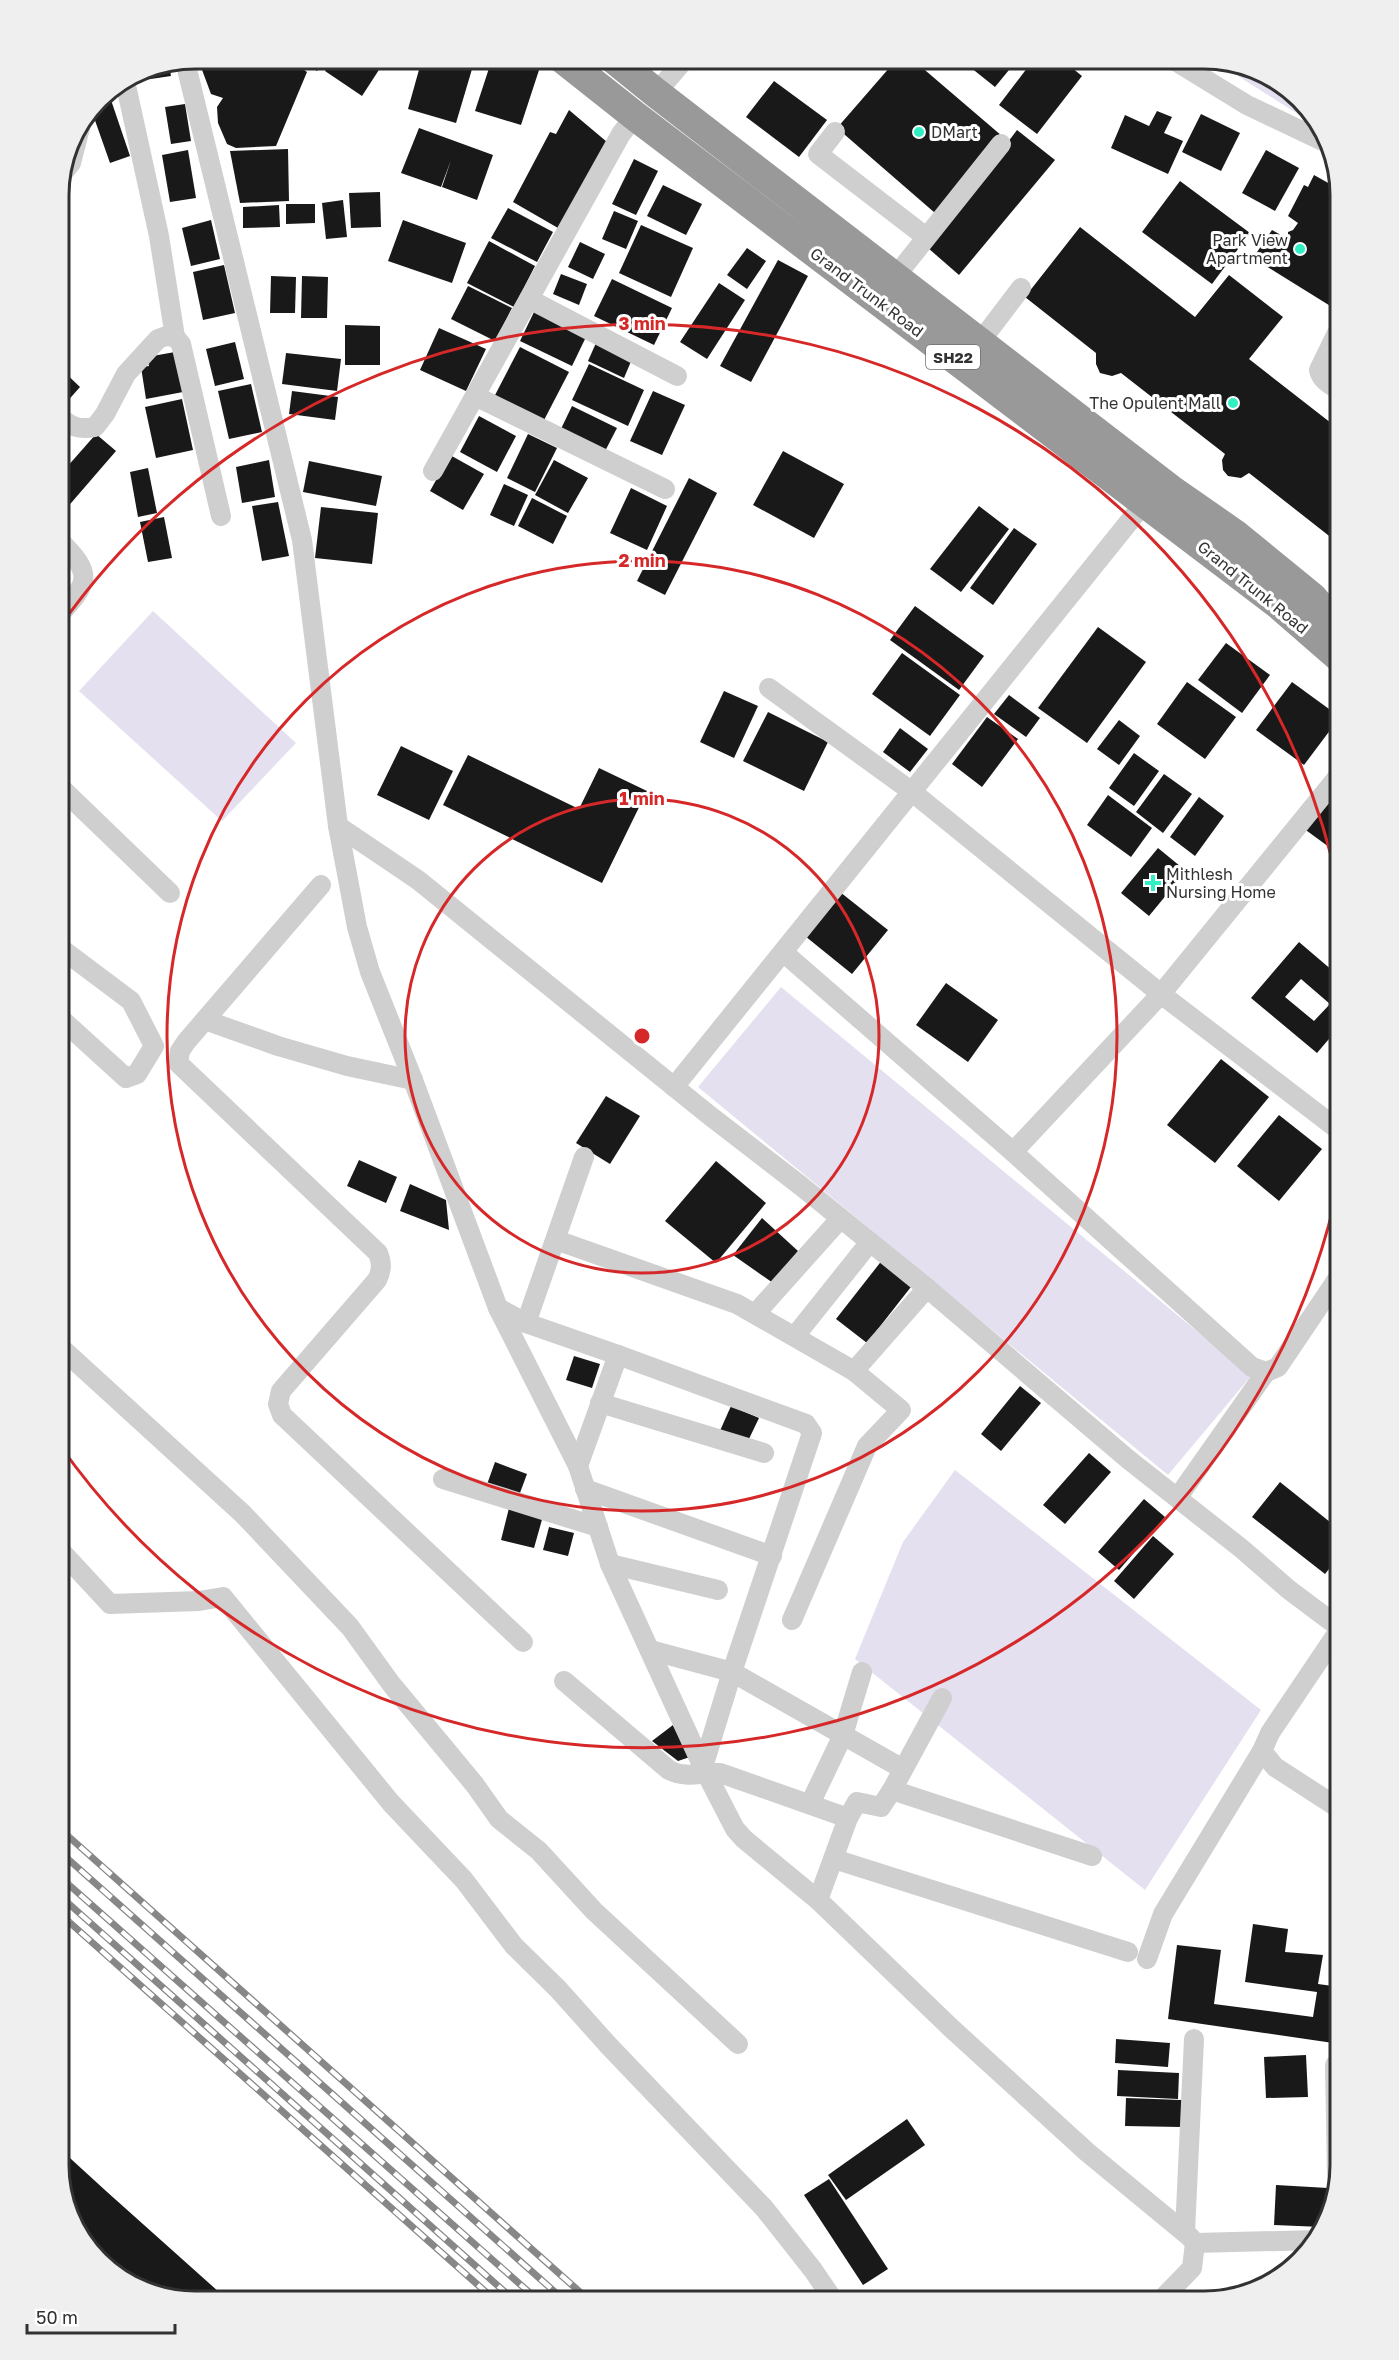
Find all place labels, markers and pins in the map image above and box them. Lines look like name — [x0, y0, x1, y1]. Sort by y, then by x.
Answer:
place label: DMart — [931, 122, 978, 142]
marker: DMart — [912, 125, 926, 139]
place label: Park View Apartment — [1206, 230, 1288, 268]
marker: Park View Apartment — [1293, 242, 1307, 256]
place label: The Opulent Mall — [1089, 393, 1221, 413]
marker: The Opulent Mall — [1226, 396, 1240, 410]
place label: Mithlesh Nursing Home — [1166, 864, 1276, 902]
marker: Mithlesh Nursing Home — [1144, 874, 1162, 892]
centre of rings — [632, 1026, 652, 1046]

